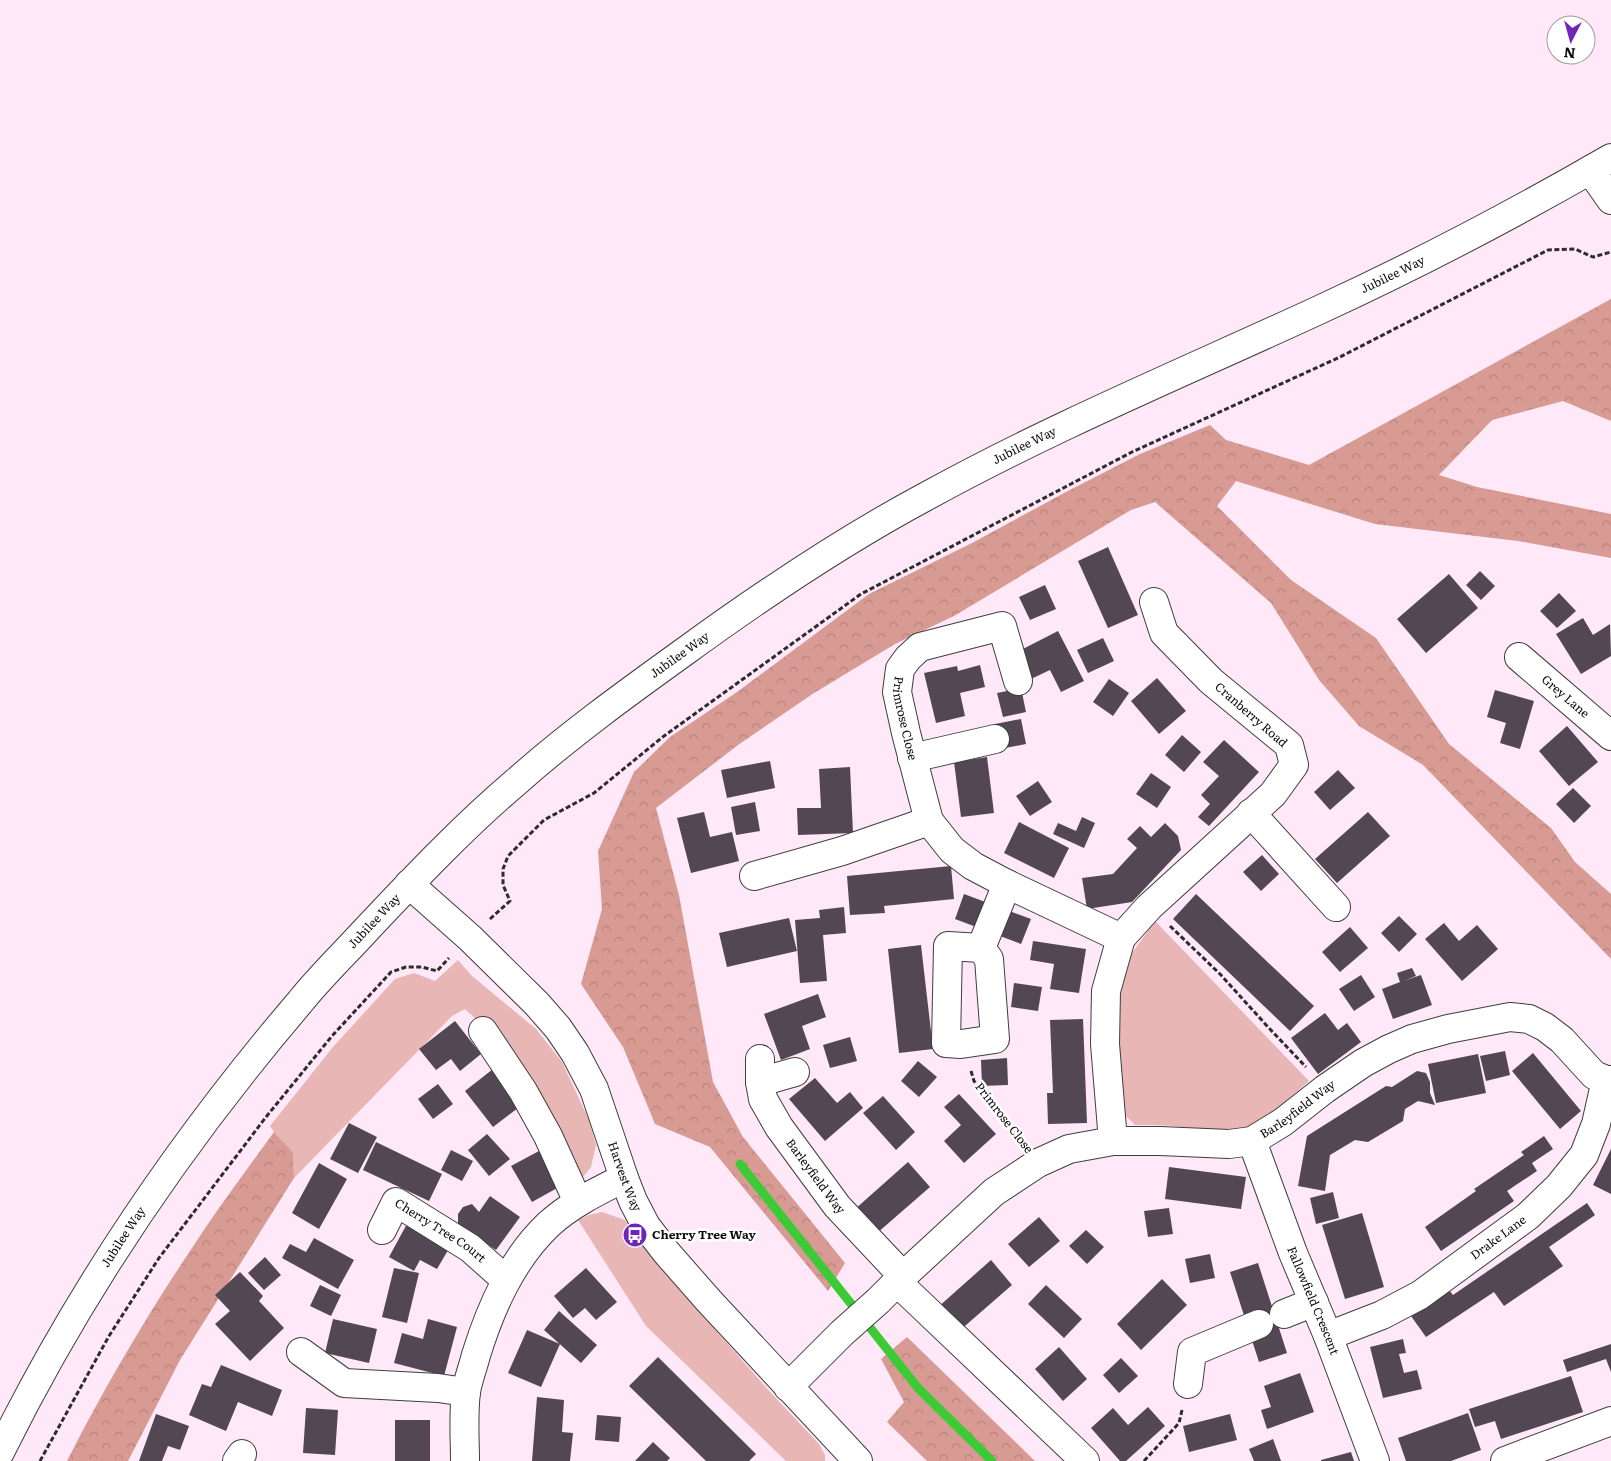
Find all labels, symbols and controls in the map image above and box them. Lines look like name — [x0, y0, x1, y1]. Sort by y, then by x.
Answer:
north arrow — [1546, 15, 1596, 65]
text: N — [1562, 43, 1576, 64]
street label: Jubilee Way — [1357, 250, 1428, 297]
street label: Jubilee Way — [989, 421, 1059, 468]
street label: Jubilee Way — [646, 627, 713, 682]
street label: Grey Lane — [1538, 670, 1594, 722]
street label: Primrose Close — [889, 675, 923, 762]
street label: Cranberry Road — [1211, 678, 1292, 751]
street label: Jubilee Way — [343, 889, 404, 952]
street label: Barleyfield Way — [1256, 1075, 1338, 1142]
street label: Primrose Close — [971, 1078, 1038, 1157]
street label: Barleyfield Way — [782, 1134, 850, 1218]
street label: Harvest Way — [604, 1139, 647, 1214]
street label: Cherry Tree Court — [392, 1193, 490, 1266]
street label: Jubilee Way — [96, 1202, 149, 1270]
street label: Drake Lane — [1466, 1210, 1529, 1263]
bus stop icon: Cherry Tree Way — [622, 1222, 648, 1248]
place label: Cherry Tree Way — [652, 1225, 756, 1243]
street label: Fallowfield Crescent — [1283, 1244, 1344, 1357]

